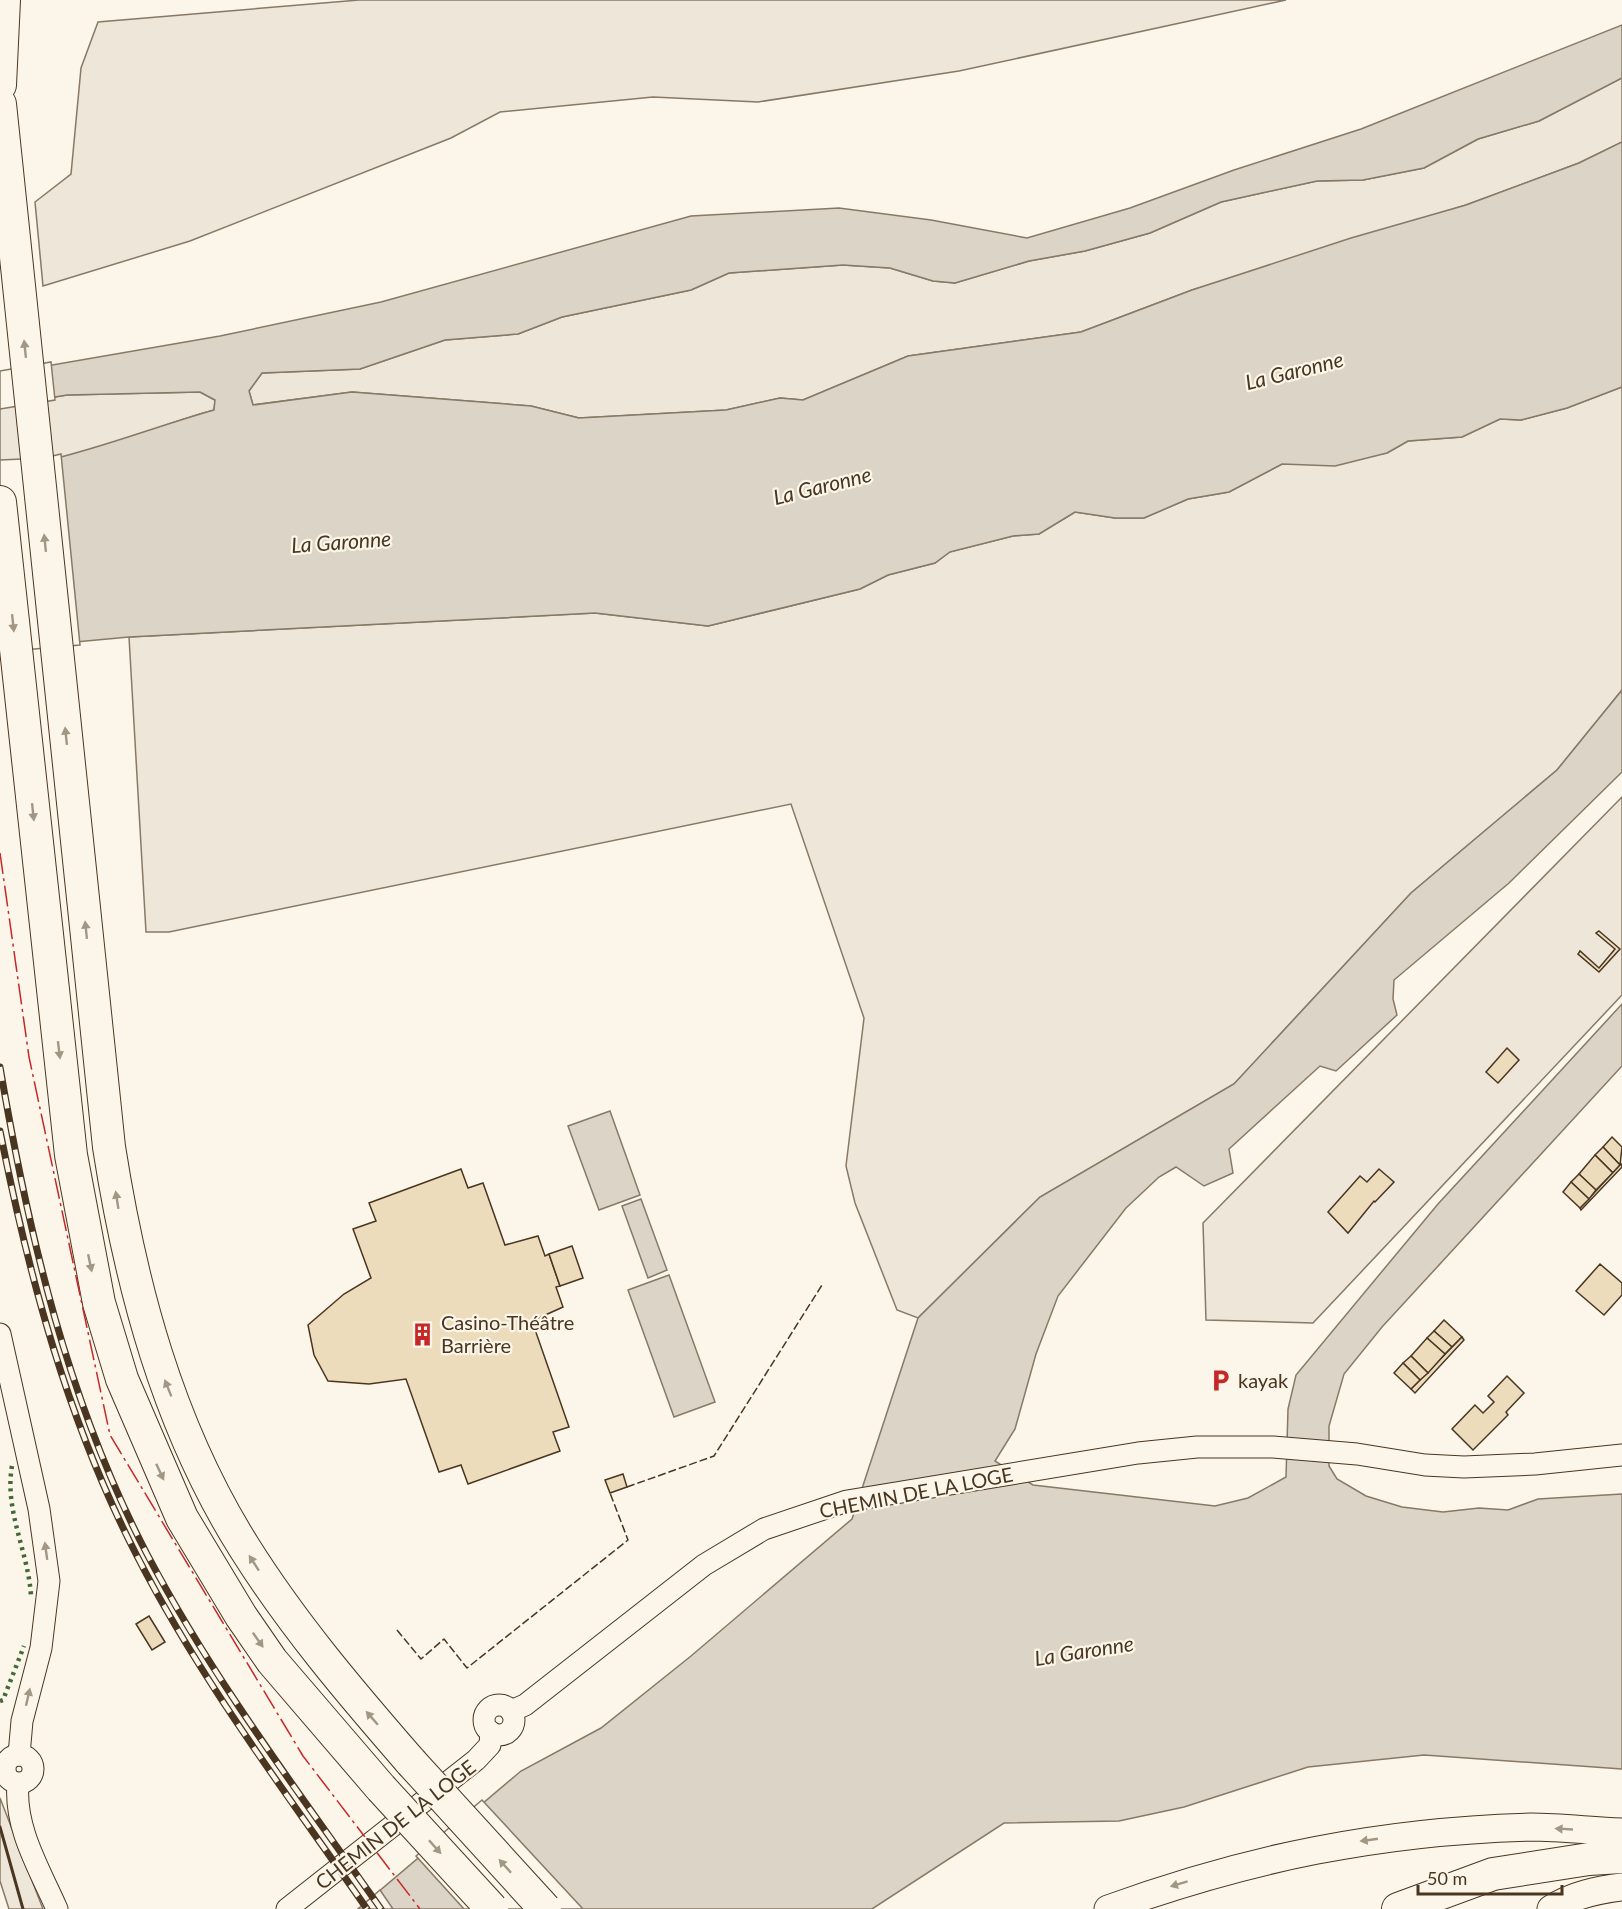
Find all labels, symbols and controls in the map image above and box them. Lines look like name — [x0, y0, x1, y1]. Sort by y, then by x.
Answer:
one-way arrow — [20, 339, 30, 358]
water label: La Garonne — [1242, 346, 1346, 394]
water label: La Garonne — [770, 461, 874, 509]
water label: La Garonne — [290, 525, 392, 557]
one-way arrow — [40, 533, 50, 552]
one-way arrow — [8, 613, 18, 632]
one-way arrow — [61, 727, 71, 746]
one-way arrow — [28, 803, 38, 822]
one-way arrow — [81, 921, 91, 940]
one-way arrow — [54, 1040, 64, 1059]
one-way arrow — [113, 1191, 122, 1210]
one-way arrow — [86, 1254, 95, 1273]
place label: Casino-Théâtre Barrière — [441, 1310, 574, 1357]
building icon: Casino-Théâtre Barrière — [410, 1321, 436, 1347]
parking icon: kayak — [1207, 1367, 1233, 1393]
place label: kayak — [1238, 1368, 1289, 1392]
one-way arrow — [163, 1379, 172, 1397]
street label: CHEMIN DE LA LOGE — [817, 1461, 1015, 1523]
one-way arrow — [156, 1463, 165, 1480]
one-way arrow — [41, 1541, 50, 1560]
one-way arrow — [249, 1555, 260, 1571]
water label: La Garonne — [1033, 1630, 1135, 1670]
one-way arrow — [252, 1632, 263, 1648]
one-way arrow — [24, 1688, 33, 1707]
one-way arrow — [366, 1711, 379, 1726]
street label: CHEMIN DE LA LOGE — [310, 1754, 480, 1894]
one-way arrow — [1554, 1825, 1573, 1834]
one-way arrow — [1360, 1836, 1379, 1845]
one-way arrow — [428, 1839, 442, 1854]
one-way arrow — [498, 1858, 512, 1873]
scale bar — [1418, 1858, 1562, 1896]
text: 50 m — [1427, 1867, 1467, 1889]
one-way arrow — [1170, 1880, 1188, 1889]

